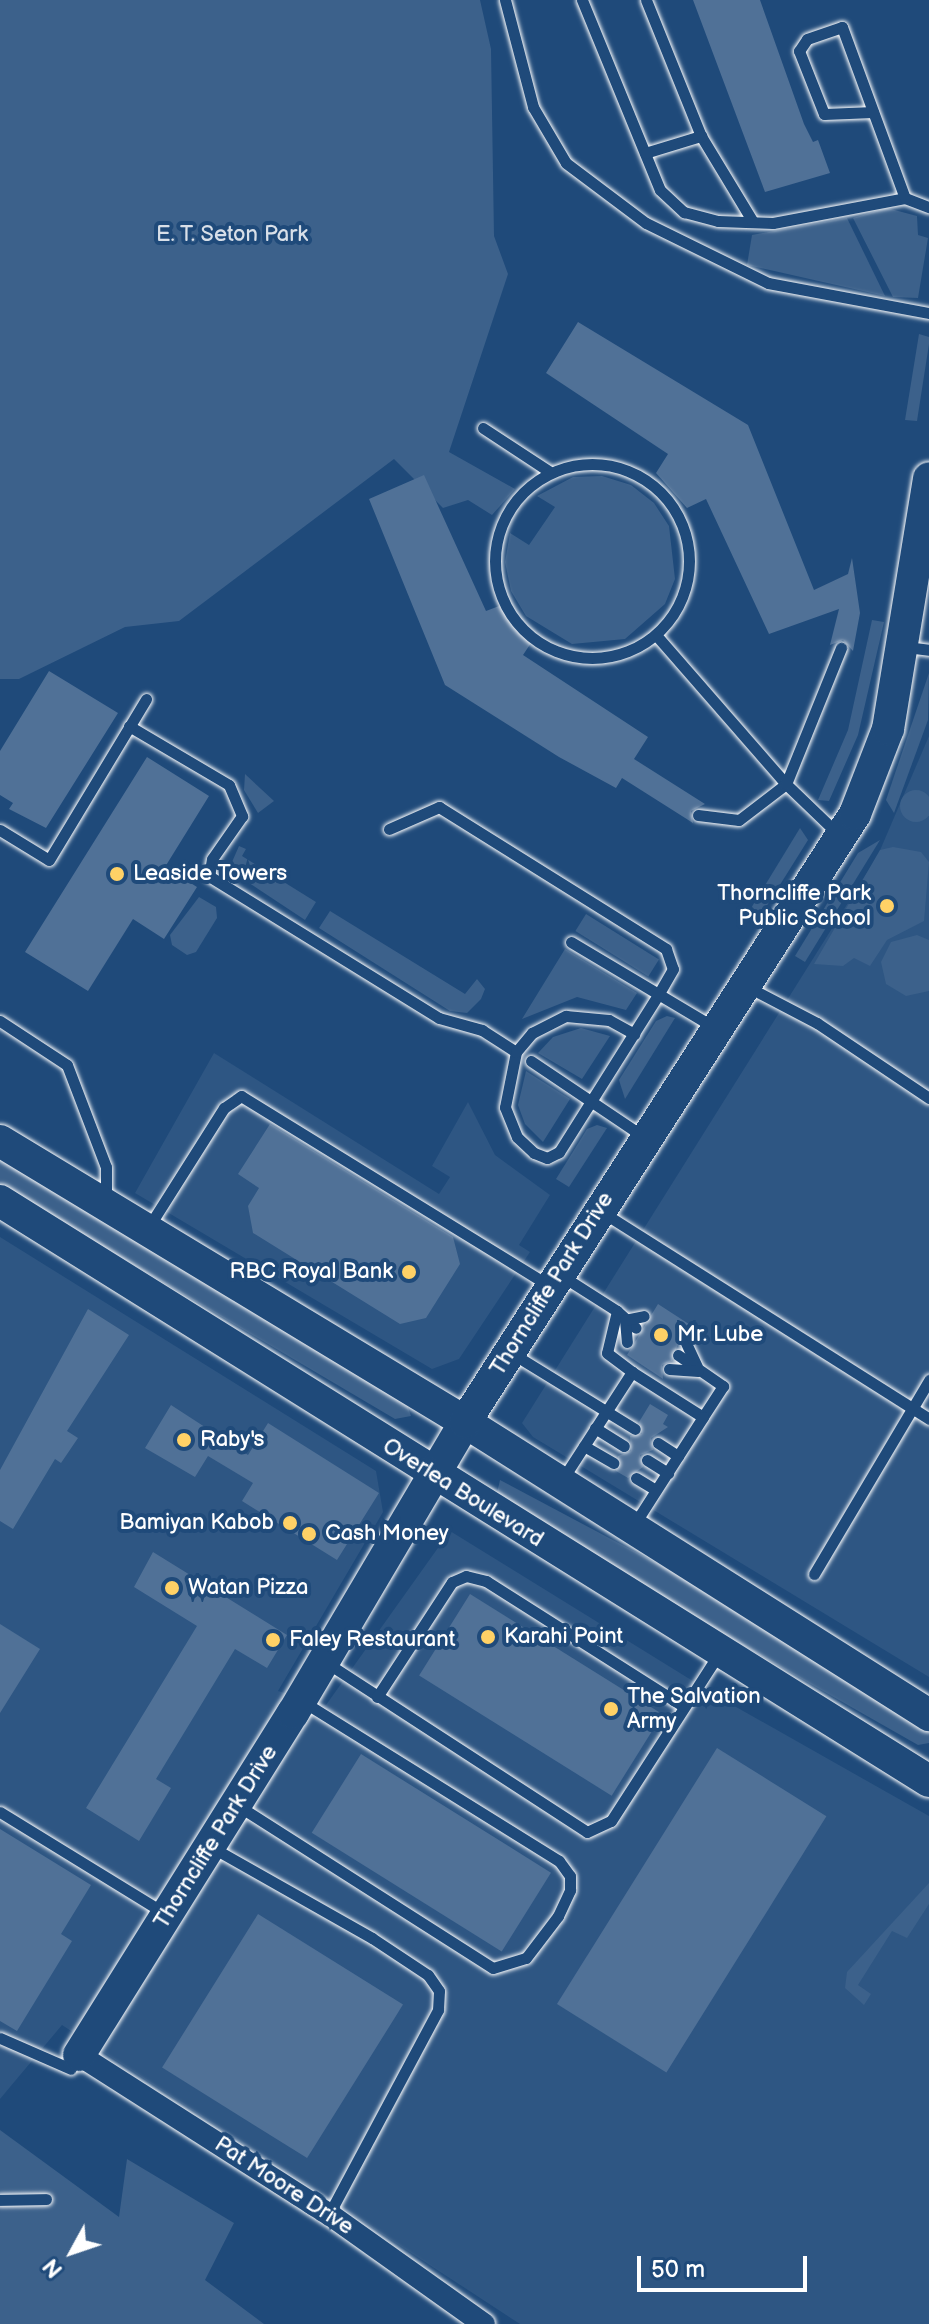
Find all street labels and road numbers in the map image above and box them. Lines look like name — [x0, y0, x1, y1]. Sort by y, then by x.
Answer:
street label: Thorncliffe Park Drive — [485, 1187, 619, 1381]
street label: Overlea Boulevard — [378, 1433, 548, 1553]
street label: Thorncliffe Park Drive — [149, 1740, 283, 1934]
street label: Pat Moore Drive — [210, 2131, 358, 2241]

